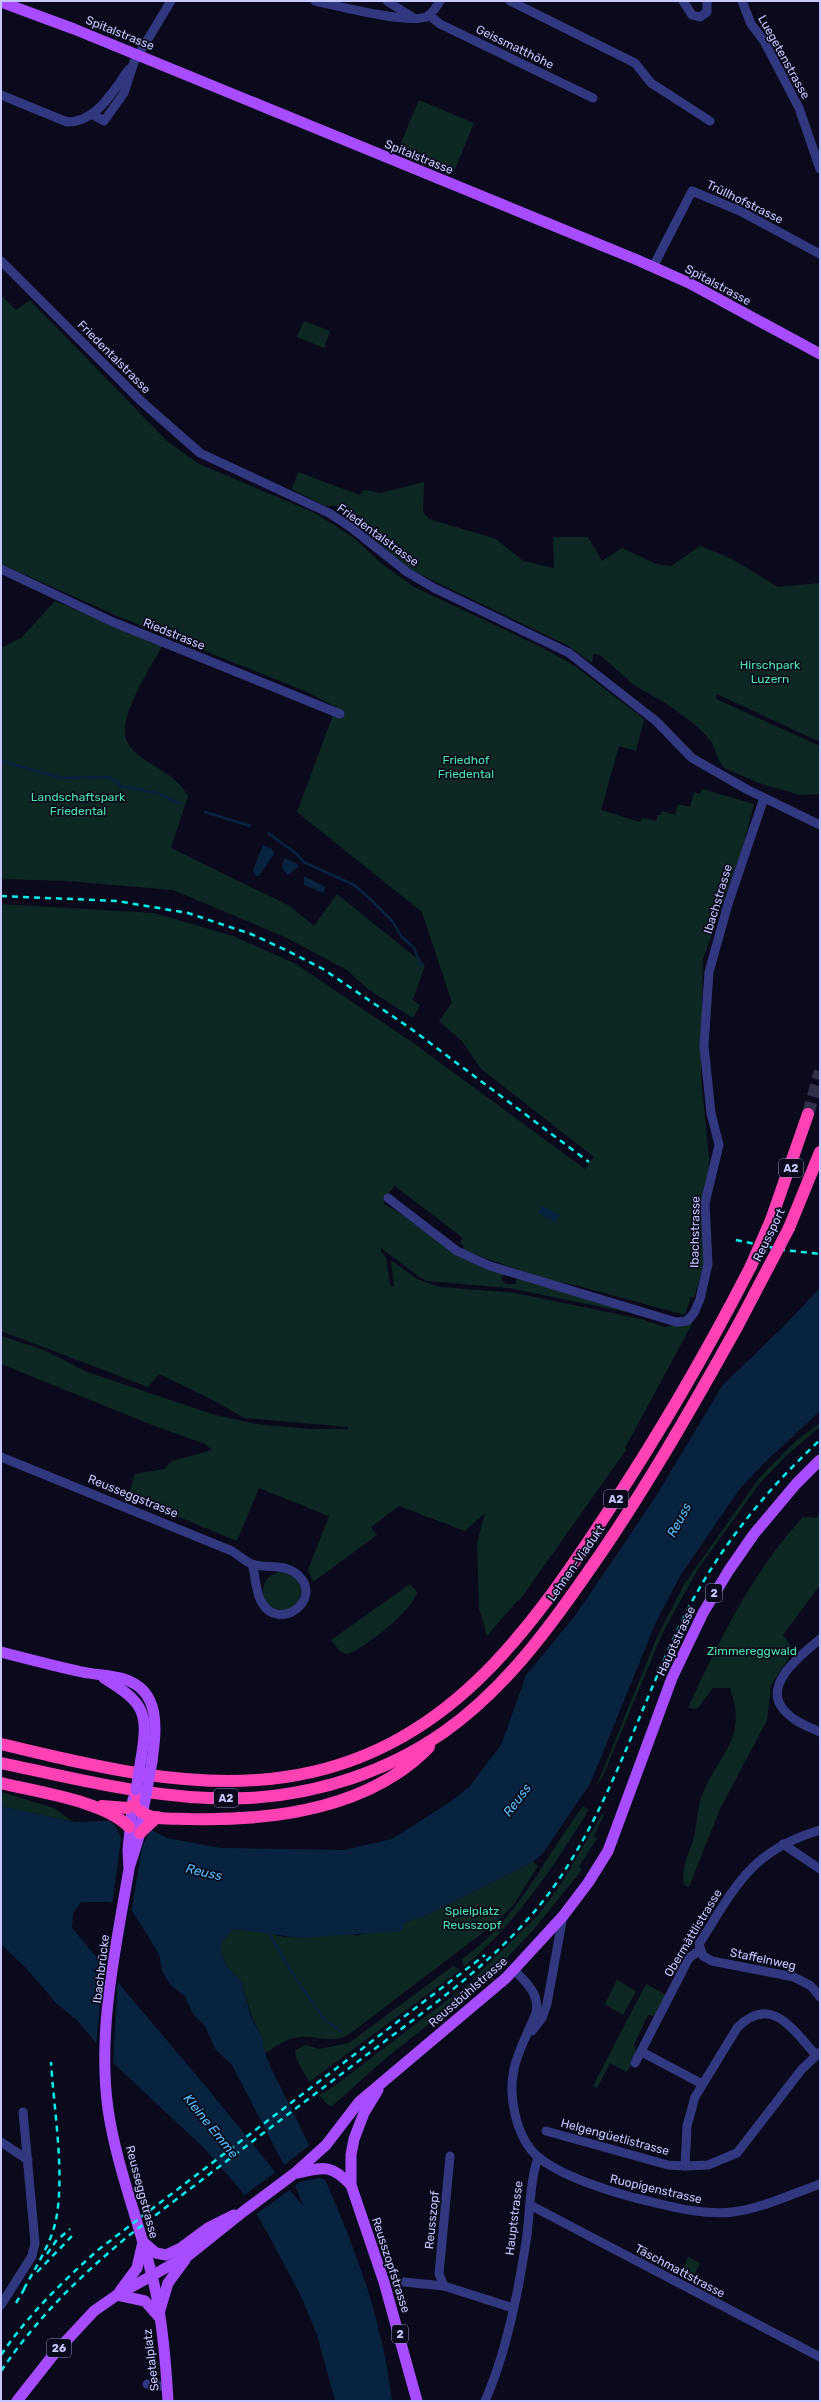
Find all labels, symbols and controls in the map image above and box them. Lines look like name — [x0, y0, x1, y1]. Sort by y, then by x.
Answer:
street label: Spitalstrasse — [84, 13, 157, 53]
street label: Luegetenstrasse — [755, 13, 813, 102]
street label: Geissmatthöhe — [474, 22, 556, 72]
street label: Spitalstrasse — [383, 137, 456, 177]
street label: Trüllhofstrasse — [705, 177, 786, 227]
street label: Spitalstrasse — [683, 262, 754, 308]
street label: Friedentalstrasse — [75, 318, 153, 396]
street label: Friedentalstrasse — [335, 501, 422, 569]
street label: Riedstrasse — [141, 615, 207, 653]
park label: Hirschpark Luzern — [740, 658, 801, 686]
park label: Friedhof Friedental — [438, 753, 494, 781]
park label: Landschaftspark Friedental — [31, 790, 126, 818]
street label: Ibachstrasse — [701, 862, 735, 935]
road number: A2 — [779, 1159, 803, 1177]
street label: Ibachstrasse — [687, 1196, 703, 1268]
street label: Reussport — [750, 1206, 788, 1264]
street label: Reusseggstrasse — [86, 1472, 180, 1521]
road number: A2 — [604, 1490, 628, 1508]
water label: Reuss — [664, 1500, 694, 1540]
street label: Lehnen-Viadukt — [544, 1522, 608, 1604]
road number: 2 — [706, 1584, 722, 1602]
street label: Hauptstrasse — [654, 1604, 698, 1678]
park label: Zimmereggwald — [707, 1644, 797, 1658]
water label: Reuss — [500, 1781, 534, 1819]
road number: A2 — [214, 1789, 238, 1807]
water label: Reuss — [184, 1861, 224, 1884]
street label: Obermättlistrasse — [661, 1886, 725, 1979]
park label: Spielplatz Reusszopf — [443, 1904, 502, 1932]
street label: Ibachbrücke — [90, 1934, 112, 2004]
street label: Staffelnweg — [729, 1945, 797, 1973]
street label: Reussbühlstrasse — [426, 1954, 510, 2030]
water label: Kleine Emme — [181, 2091, 241, 2161]
street label: Helgengüetlistrasse — [559, 2116, 671, 2158]
street label: Reusseggstrasse — [123, 2144, 161, 2240]
street label: Ruopigenstrasse — [609, 2172, 704, 2206]
street label: Hauptstrasse — [502, 2180, 526, 2256]
street label: Reusszopf — [422, 2190, 442, 2250]
street label: Reusszopfstrasse — [369, 2216, 413, 2315]
street label: Täschmattstrasse — [633, 2241, 728, 2301]
road number: 2 — [392, 2325, 408, 2343]
street label: Seetalplatz — [140, 2328, 162, 2392]
road number: 26 — [47, 2339, 71, 2357]

